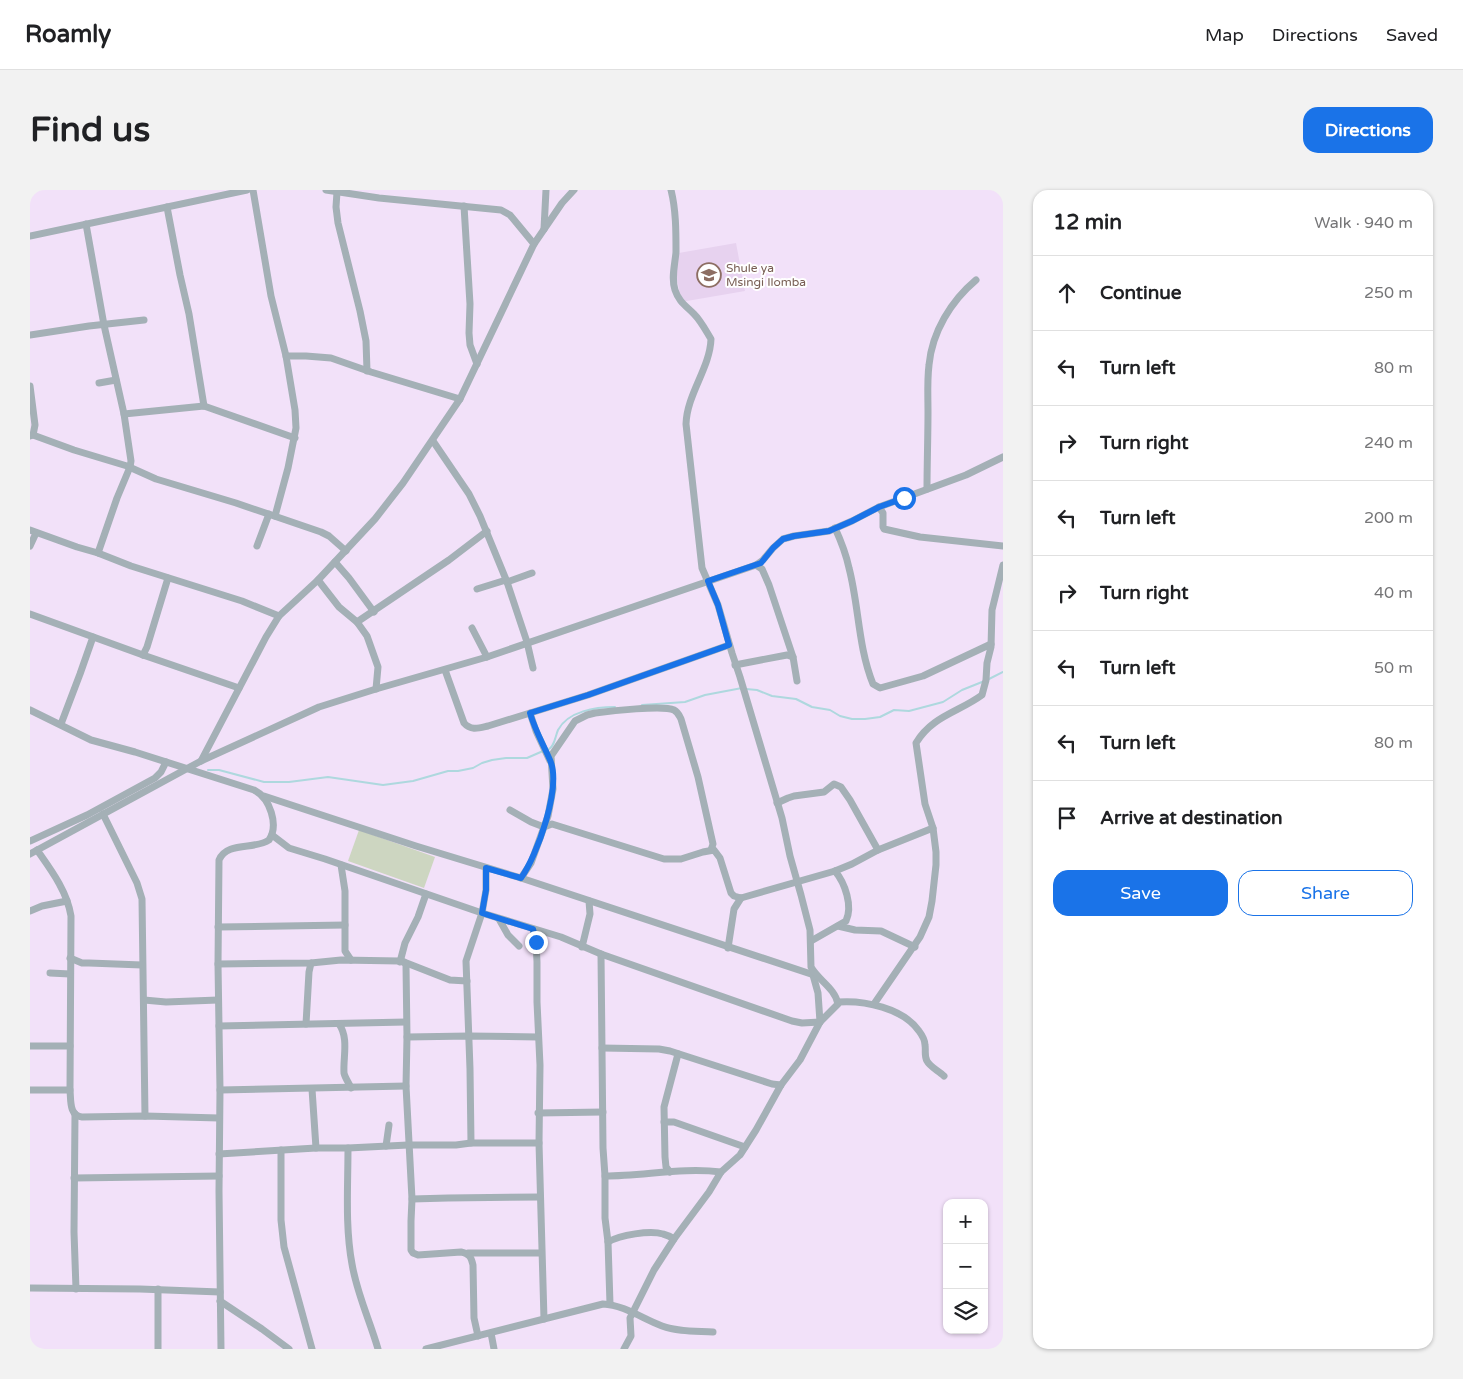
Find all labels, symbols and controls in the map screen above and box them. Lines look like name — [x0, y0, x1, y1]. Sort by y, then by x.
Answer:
text: Roamly — [25, 20, 111, 49]
text: Map — [1205, 24, 1244, 46]
text: Directions — [1272, 24, 1358, 46]
text: Saved — [1386, 24, 1438, 46]
button: Directions — [1303, 107, 1433, 153]
text: Find us — [30, 109, 150, 151]
text: 12 min — [1053, 210, 1122, 235]
text: Walk · 940 m — [1314, 213, 1413, 233]
place label: Shule ya Msingi Ilomba — [726, 261, 806, 289]
school or university icon: Shule ya Msingi Ilomba — [696, 262, 722, 288]
icon: ahead — [1053, 279, 1081, 307]
text: Continue — [1100, 282, 1182, 304]
text: 250 m — [1364, 283, 1413, 303]
icon: left — [1053, 354, 1081, 382]
text: Turn left — [1100, 357, 1176, 379]
text: 80 m — [1374, 358, 1413, 378]
icon: right — [1053, 429, 1081, 457]
text: Turn right — [1100, 432, 1188, 454]
text: 240 m — [1364, 433, 1413, 453]
route start — [893, 487, 916, 510]
icon: left — [1053, 504, 1081, 532]
text: Turn left — [1100, 507, 1176, 529]
text: 200 m — [1364, 508, 1413, 528]
icon: right — [1053, 579, 1081, 607]
text: Turn right — [1100, 582, 1188, 604]
text: 40 m — [1374, 583, 1413, 603]
icon: left — [1053, 654, 1081, 682]
text: Turn left — [1100, 657, 1176, 679]
text: 50 m — [1374, 658, 1413, 678]
icon: left — [1053, 729, 1081, 757]
text: Turn left — [1100, 732, 1176, 754]
text: 80 m — [1374, 733, 1413, 753]
icon: arrive — [1053, 804, 1081, 832]
text: Arrive at destination — [1100, 807, 1283, 829]
button: Save — [1053, 870, 1228, 916]
button: Share — [1238, 870, 1413, 916]
route end — [525, 931, 548, 954]
map controls — [943, 1199, 988, 1334]
button: + — [943, 1199, 988, 1244]
button: − — [943, 1244, 988, 1289]
button: layers — [943, 1289, 988, 1334]

